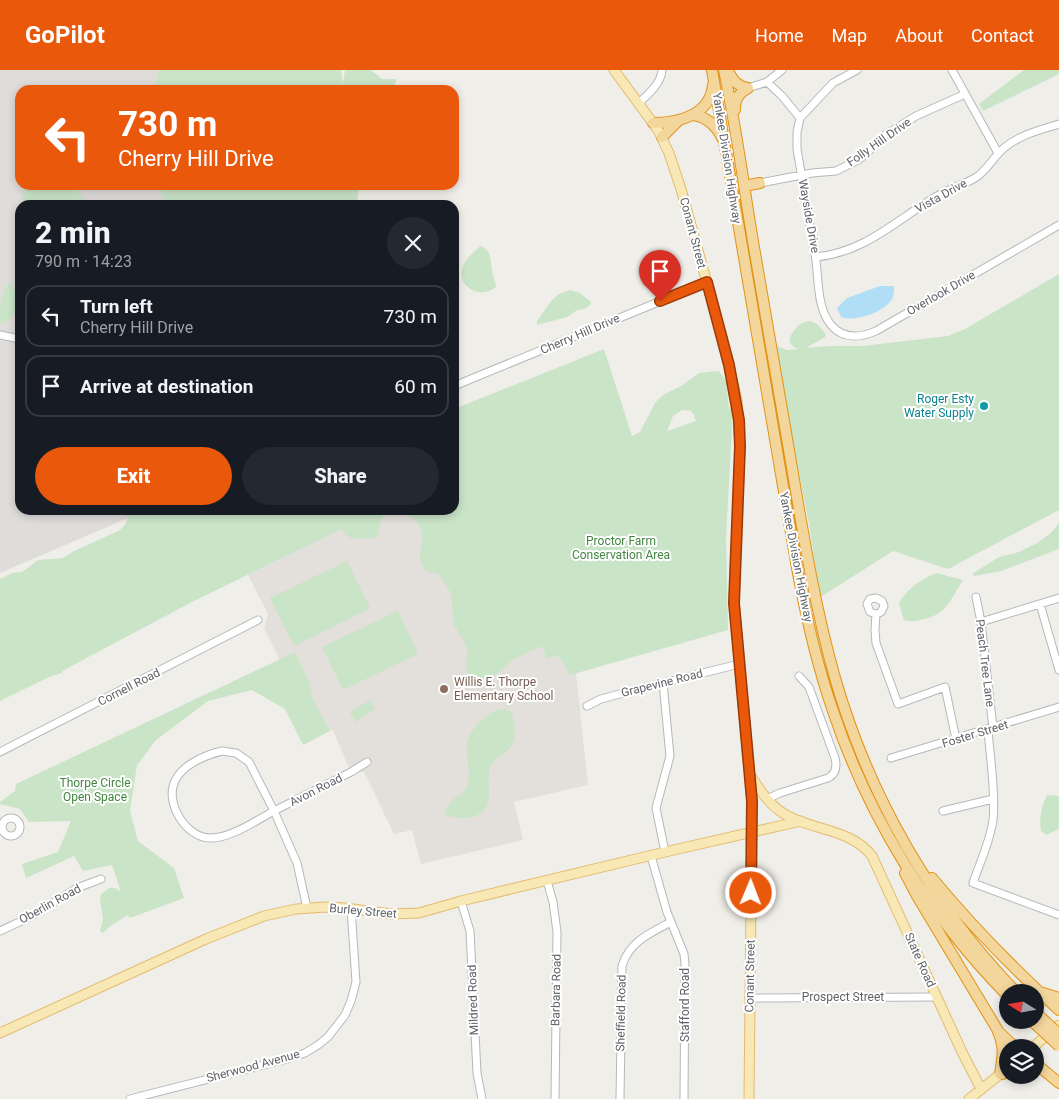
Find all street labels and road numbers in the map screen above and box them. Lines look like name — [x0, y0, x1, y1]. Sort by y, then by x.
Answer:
street label: Yankee Division Highway — [710, 91, 744, 225]
street label: Folly Hill Drive — [844, 115, 914, 169]
street label: Vista Drive — [913, 176, 969, 216]
street label: Wayside Drive — [796, 178, 822, 254]
street label: Conant Street — [677, 196, 709, 270]
street label: Overlook Drive — [904, 268, 978, 318]
street label: Cherry Hill Drive — [538, 311, 622, 357]
street label: Yankee Division Highway — [776, 491, 816, 624]
street label: Peach Tree Lane — [973, 618, 997, 708]
street label: Cornell Road — [96, 665, 162, 709]
street label: Grapevine Road — [620, 666, 704, 700]
street label: Foster Street — [940, 717, 1010, 751]
street label: Avon Road — [287, 771, 345, 809]
street label: Oberlin Road — [17, 881, 83, 927]
street label: Burley Street — [329, 901, 397, 921]
street label: State Road — [902, 930, 938, 990]
street label: Conant Street — [742, 939, 758, 1013]
street label: Barbara Road — [548, 954, 564, 1026]
street label: Mildred Road — [465, 964, 481, 1036]
street label: Stafford Road — [678, 968, 692, 1042]
street label: Sheffield Road — [613, 974, 629, 1052]
street label: Prospect Street — [802, 990, 884, 1004]
street label: Sherwood Avenue — [205, 1047, 301, 1085]

